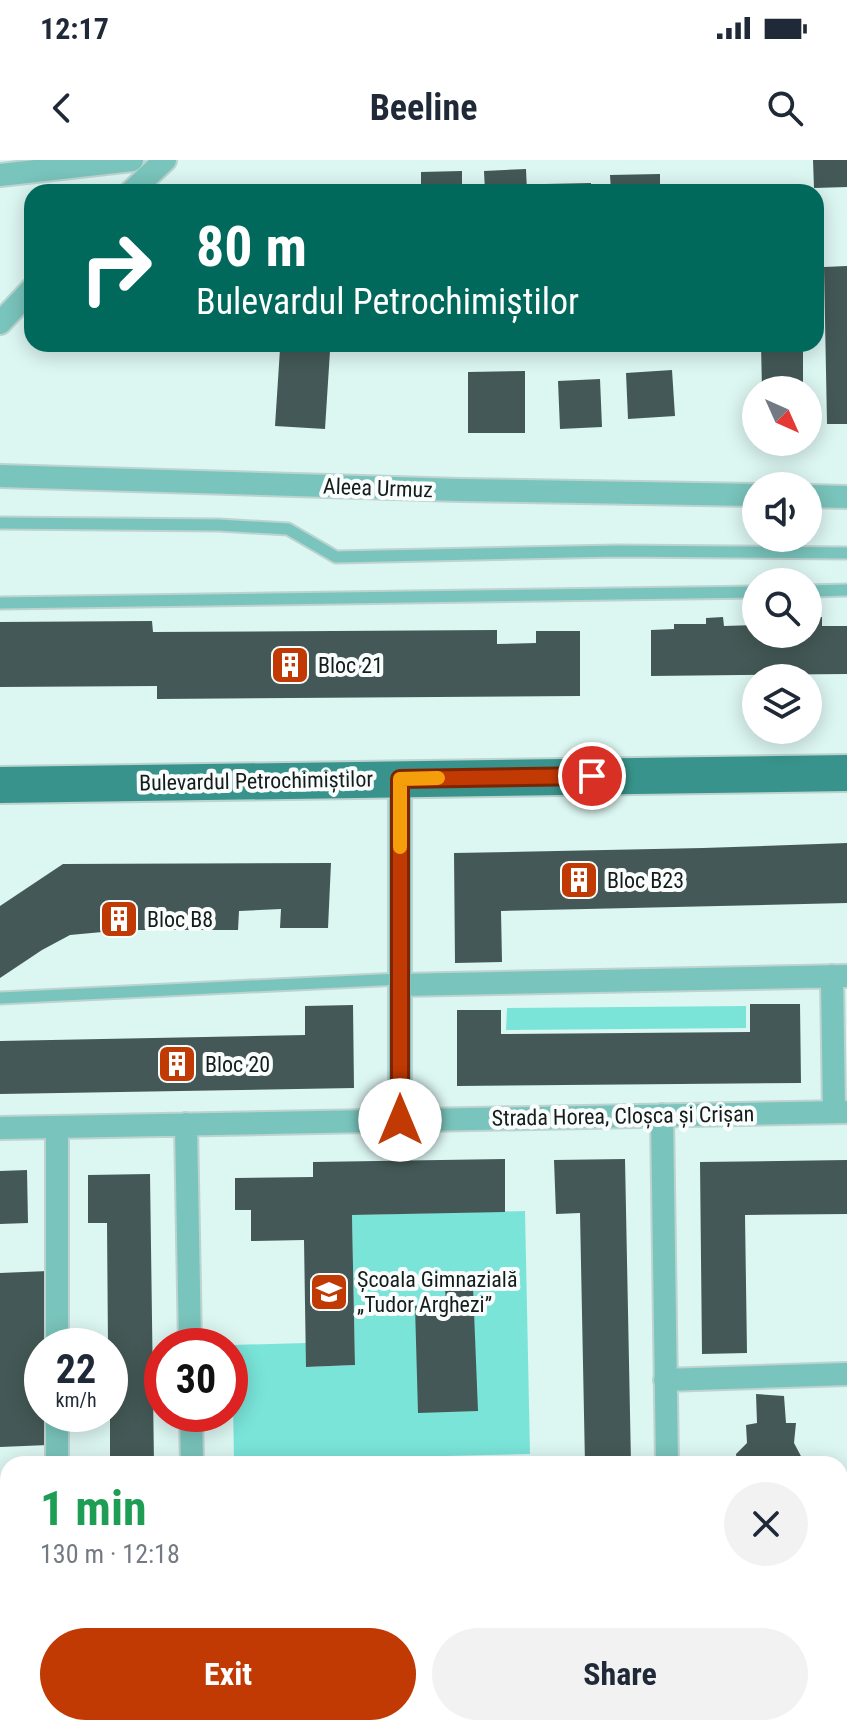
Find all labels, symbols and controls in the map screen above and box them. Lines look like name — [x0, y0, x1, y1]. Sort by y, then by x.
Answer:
text: 12:17 — [40, 11, 109, 46]
icon: back — [40, 86, 84, 130]
icon: search — [763, 86, 807, 130]
text: Beeline — [370, 87, 477, 129]
text: 80 m — [196, 214, 307, 280]
icon: right — [64, 216, 168, 320]
text: Bulevardul Petrochimiștilor — [196, 281, 579, 323]
north arrow — [742, 376, 822, 456]
map controls — [742, 376, 822, 744]
button: sound — [742, 472, 822, 552]
street label: Aleea Urmuz — [323, 474, 433, 502]
button: search — [742, 568, 822, 648]
building icon: Bloc 21 — [269, 644, 311, 686]
place label: Bloc 21 — [318, 653, 383, 678]
button: layers — [742, 664, 822, 744]
pin — [558, 742, 626, 810]
icon: arrive — [570, 754, 614, 798]
street label: Bulevardul Petrochimiștilor — [139, 766, 374, 797]
building icon: Bloc B23 — [558, 859, 600, 901]
place label: Bloc B23 — [607, 868, 684, 893]
building icon: Bloc B8 — [98, 898, 140, 940]
place label: Bloc B8 — [147, 907, 213, 932]
building icon: Bloc 20 — [156, 1043, 198, 1085]
place label: Bloc 20 — [205, 1052, 270, 1077]
position arrow — [358, 1078, 442, 1162]
street label: Strada Horea, Cloșca și Crișan — [492, 1101, 755, 1132]
place label: Școala Gimnazială „Tudor Arghezi” — [357, 1267, 517, 1317]
school or university icon: Școala Gimnazială „Tudor Arghezi” — [308, 1271, 350, 1313]
speed limit sign: 30 — [144, 1328, 248, 1432]
text: 22 — [56, 1346, 96, 1393]
text: km/h — [55, 1388, 97, 1412]
text: 1 min — [40, 1480, 147, 1537]
button: close — [724, 1482, 808, 1566]
text: 130 m · 12:18 — [40, 1539, 180, 1569]
button: Exit — [40, 1628, 416, 1720]
button: Share — [432, 1628, 808, 1720]

